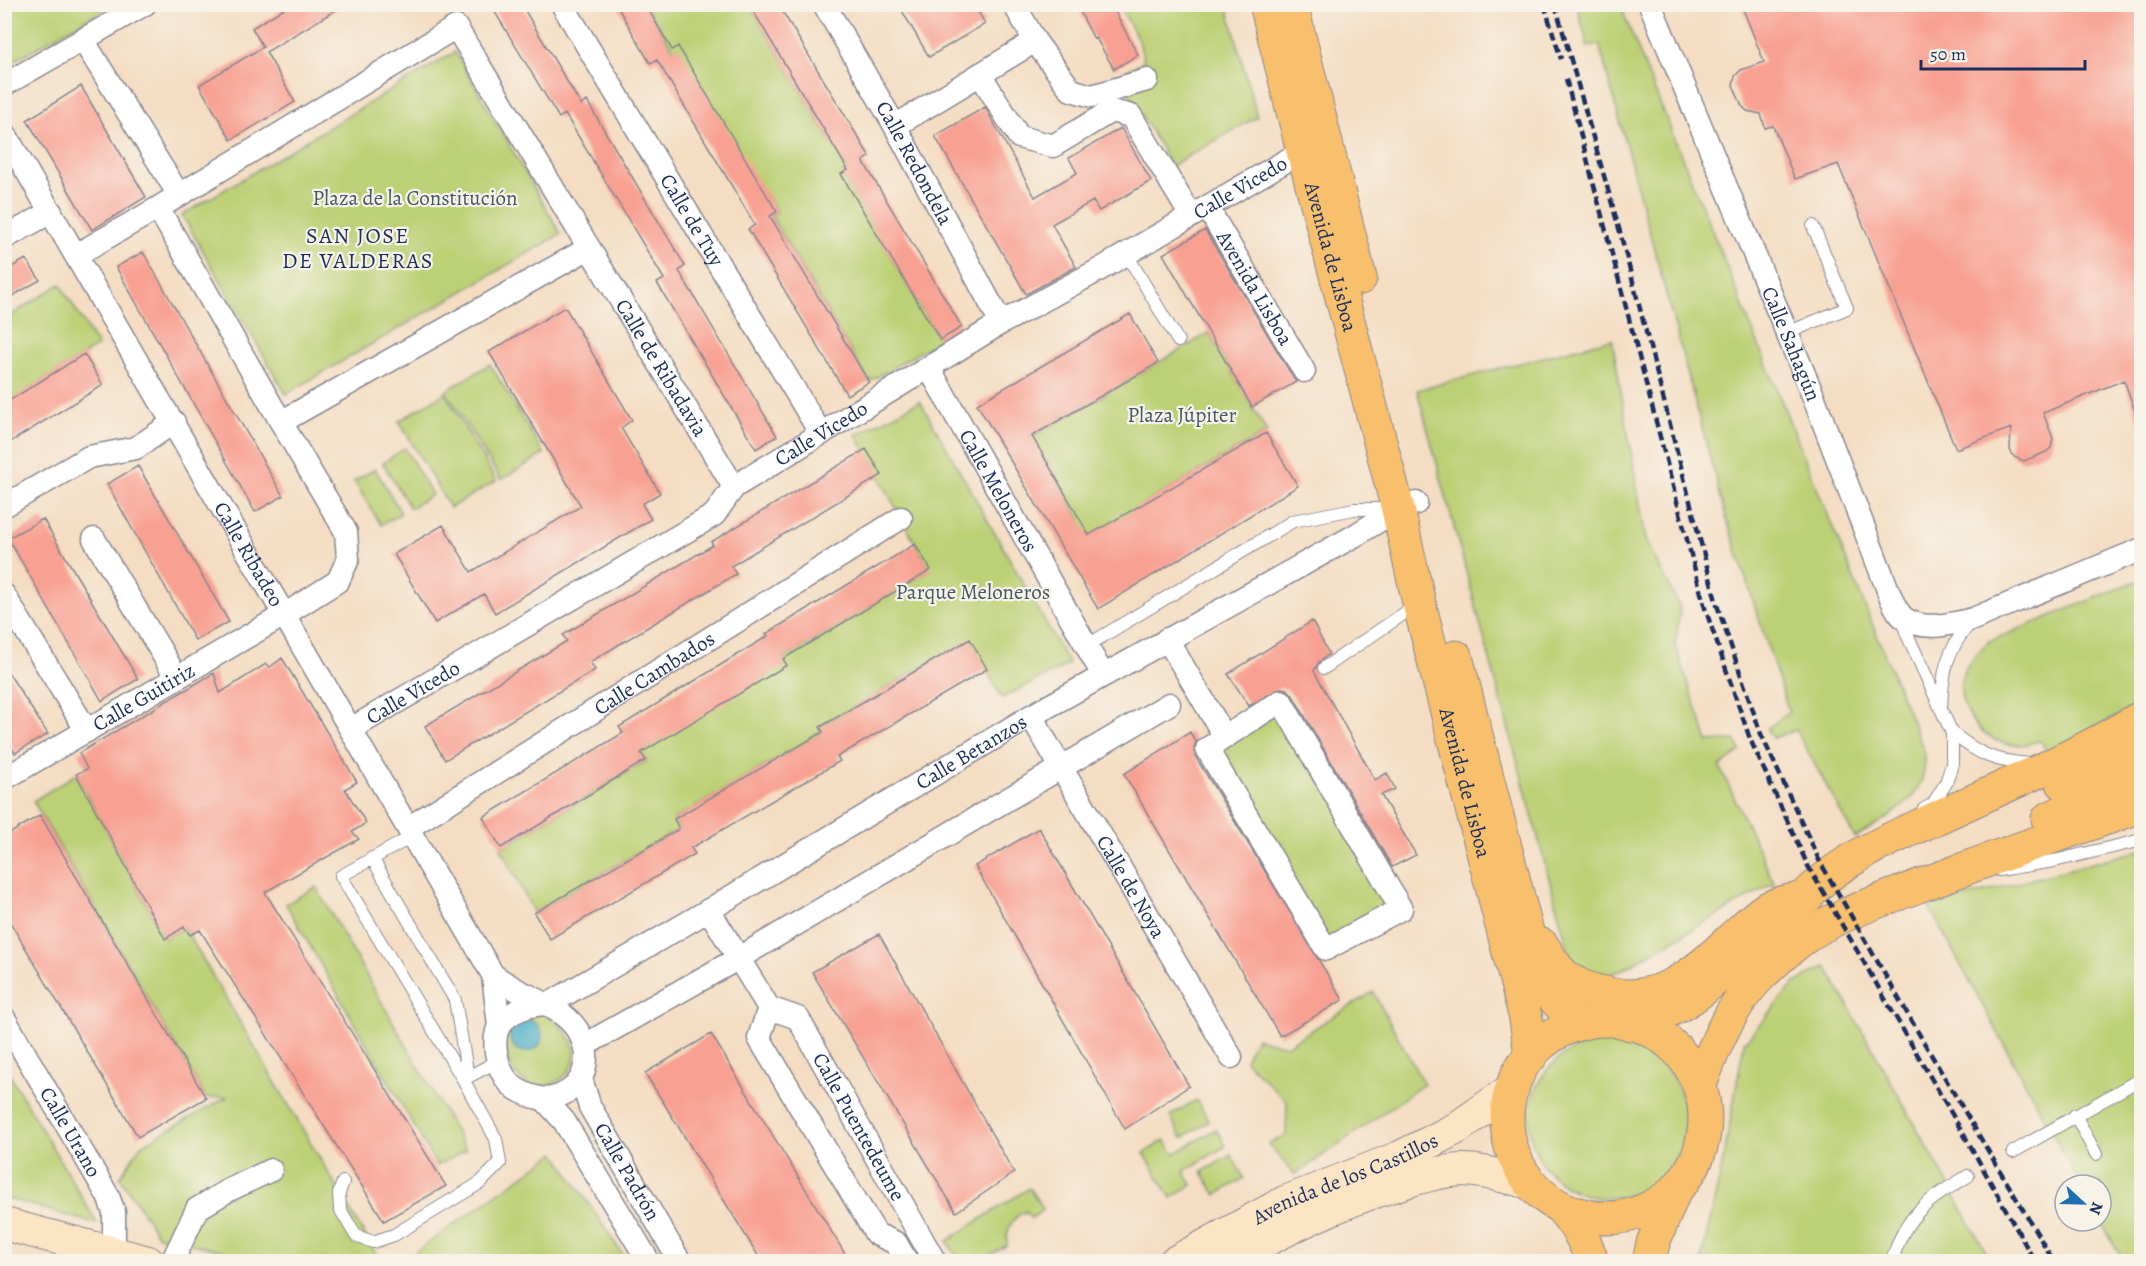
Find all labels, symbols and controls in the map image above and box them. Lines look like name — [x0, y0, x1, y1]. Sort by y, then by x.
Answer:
scale bar — [1921, 33, 2084, 71]
text: 50 m — [1930, 42, 1966, 66]
street label: Calle Redondela — [869, 96, 960, 230]
street label: Calle Vicedo — [1188, 149, 1292, 226]
street label: Calle de Tuy — [653, 168, 731, 272]
street label: Avenida de Lisboa — [1298, 178, 1364, 335]
park label: Plaza de la Constitución — [312, 184, 518, 212]
district label: SAN JOSE DE VALDERAS — [282, 221, 434, 276]
street label: Avenida Lisboa — [1209, 224, 1300, 351]
street label: Calle Sahagún — [1755, 282, 1828, 405]
street label: Calle de Ribadavia — [609, 294, 714, 442]
street label: Calle Vicedo — [769, 394, 873, 473]
park label: Plaza Júpiter — [1127, 401, 1237, 429]
street label: Calle Meloneros — [953, 424, 1044, 557]
street label: Calle Ribadeo — [207, 496, 290, 612]
park label: Parque Meloneros — [896, 578, 1050, 606]
street label: Calle Cambados — [589, 625, 720, 722]
street label: Calle Vicedo — [361, 654, 465, 731]
street label: Calle Guitiriz — [87, 656, 200, 738]
street label: Avenida de Lisboa — [1432, 704, 1498, 861]
street label: Calle Betanzos — [910, 708, 1032, 796]
street label: Calle de Noya — [1090, 830, 1173, 944]
street label: Calle Puentedeume — [806, 1047, 912, 1206]
street label: Calle Urano — [33, 1082, 108, 1182]
street label: Calle Padrón — [588, 1117, 667, 1226]
street label: Avenida de los Castillos — [1247, 1126, 1443, 1232]
north arrow — [2053, 1173, 2113, 1233]
text: N — [2083, 1199, 2108, 1218]

